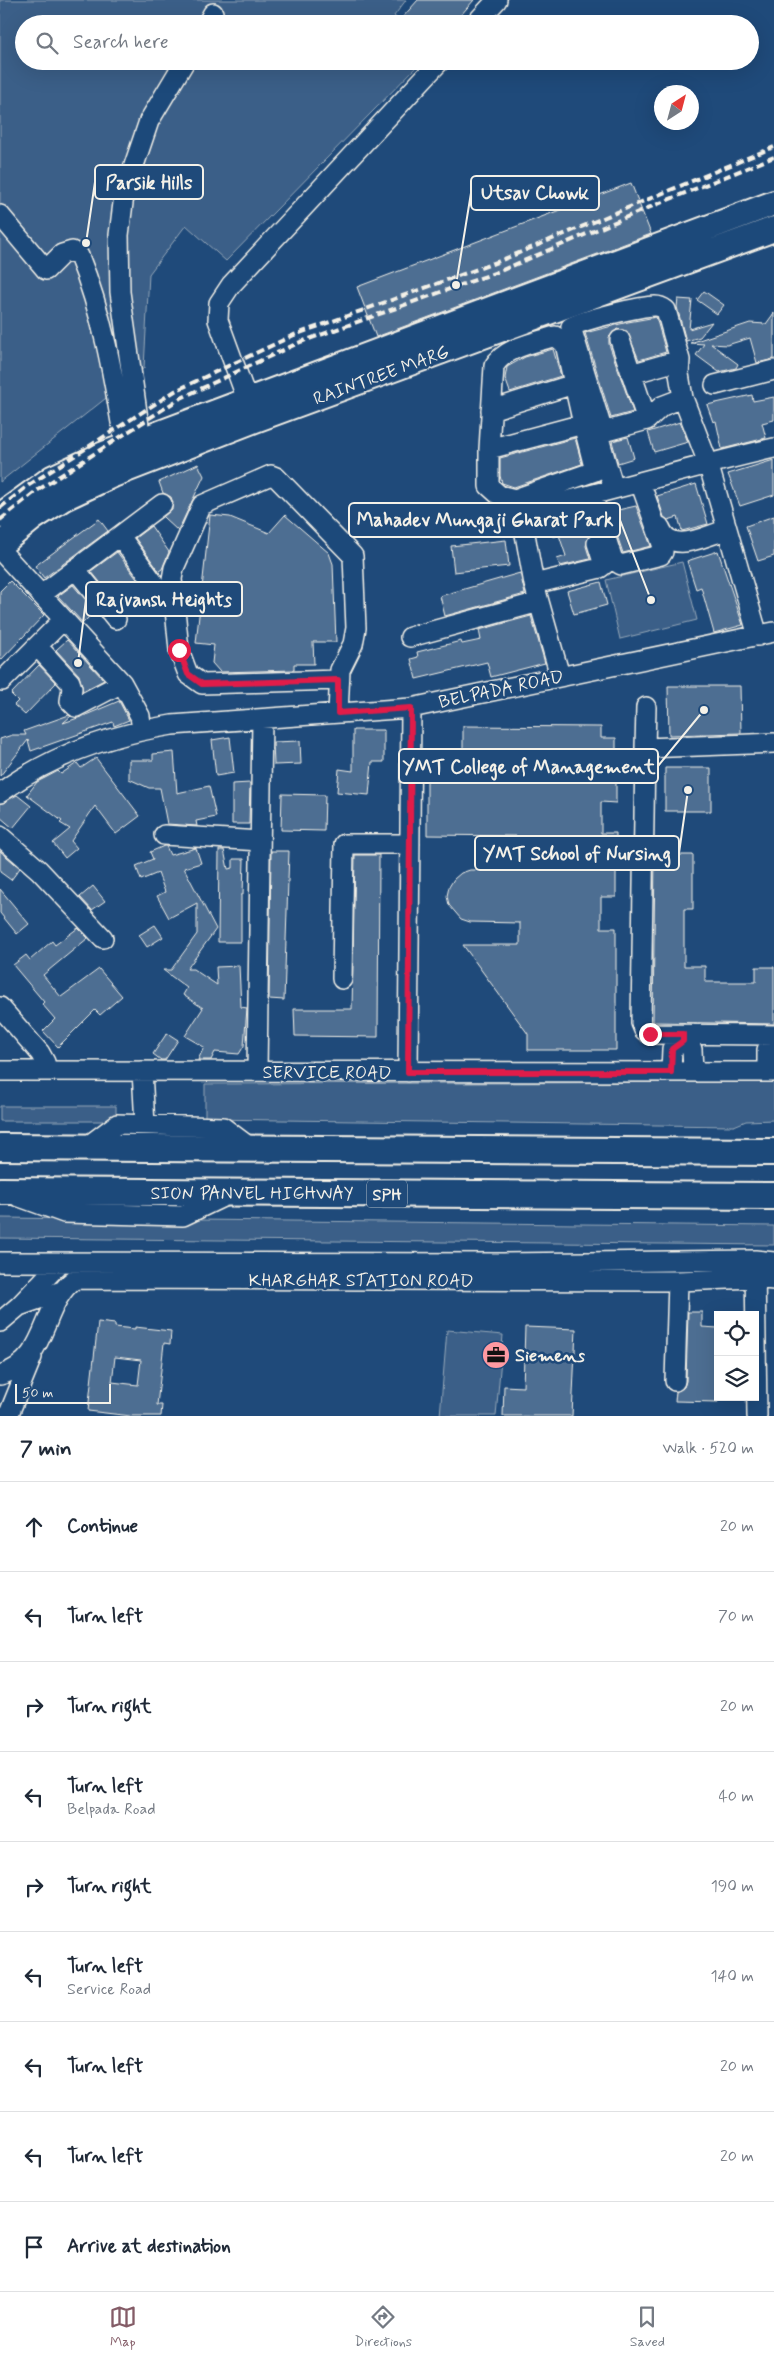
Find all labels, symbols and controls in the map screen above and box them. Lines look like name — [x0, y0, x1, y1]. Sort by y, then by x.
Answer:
search box — [15, 15, 759, 70]
icon: search — [33, 29, 61, 57]
text: Search here — [73, 30, 169, 55]
north arrow — [654, 85, 699, 130]
callout: Parsik Hills — [95, 165, 203, 199]
text: Parsik Hills — [106, 171, 193, 196]
callout: Utsav Chowk — [471, 176, 599, 210]
text: Utsav Chowk — [481, 181, 589, 206]
street label: RAINTREE MARG — [310, 340, 453, 412]
callout: Mahadev Mungaji Gharat Park — [349, 503, 620, 537]
text: Mahadev Mungaji Gharat Park — [357, 508, 614, 534]
callout: Rajvansh Heights — [86, 582, 242, 616]
text: Rajvansh Heights — [96, 588, 233, 614]
route start — [168, 639, 191, 662]
street label: BELPADA ROAD — [436, 665, 566, 715]
callout: YMT College of Management — [399, 749, 658, 783]
text: YMT College of Management — [402, 755, 656, 781]
callout: YMT School of Nursing — [475, 836, 679, 870]
text: YMT School of Nursing — [483, 842, 671, 868]
route end — [639, 1023, 662, 1046]
street label: SERVICE ROAD — [262, 1061, 392, 1085]
road number: SPH — [367, 1180, 407, 1208]
street label: SION PANVEL HIGHWAY — [150, 1182, 354, 1206]
street label: KHARGHAR STATION ROAD — [248, 1269, 474, 1293]
map controls — [714, 1311, 759, 1401]
button: locate — [714, 1311, 759, 1356]
office icon: Siemens — [481, 1340, 511, 1370]
place label: Siemens — [515, 1344, 585, 1368]
button: layers — [714, 1356, 759, 1401]
scale bar — [15, 1381, 111, 1404]
text: 50 m — [22, 1384, 53, 1402]
text: 7 min — [20, 1435, 72, 1463]
text: Walk · 520 m — [662, 1438, 754, 1459]
icon: ahead — [20, 1513, 48, 1541]
text: Continue — [67, 1514, 138, 1539]
text: 20 m — [720, 1516, 754, 1537]
icon: left — [20, 1603, 48, 1631]
text: Turn left — [67, 1604, 143, 1629]
text: 70 m — [718, 1606, 754, 1627]
icon: right — [20, 1693, 48, 1721]
text: Turn right — [67, 1694, 151, 1719]
text: 20 m — [720, 1696, 754, 1717]
text: Turn left — [67, 1774, 143, 1799]
icon: left — [20, 1783, 48, 1811]
text: 40 m — [718, 1786, 754, 1807]
text: Belpada Road — [67, 1799, 156, 1820]
icon: right — [20, 1873, 48, 1901]
text: Turn right — [67, 1874, 151, 1899]
text: 190 m — [711, 1876, 754, 1897]
text: Turn left — [67, 1954, 143, 1979]
icon: left — [20, 1963, 48, 1991]
text: 140 m — [710, 1966, 754, 1987]
text: Service Road — [67, 1979, 151, 2000]
icon: left — [20, 2053, 48, 2081]
text: Turn left — [67, 2054, 143, 2079]
text: 20 m — [720, 2056, 754, 2077]
icon: left — [20, 2143, 48, 2171]
text: Turn left — [67, 2144, 143, 2169]
text: 20 m — [720, 2146, 754, 2167]
icon: arrive — [20, 2233, 48, 2261]
text: Arrive at destination — [67, 2234, 231, 2259]
tab: Map — [109, 2303, 137, 2351]
tab: Directions — [355, 2303, 412, 2351]
tab: Saved — [630, 2303, 665, 2351]

